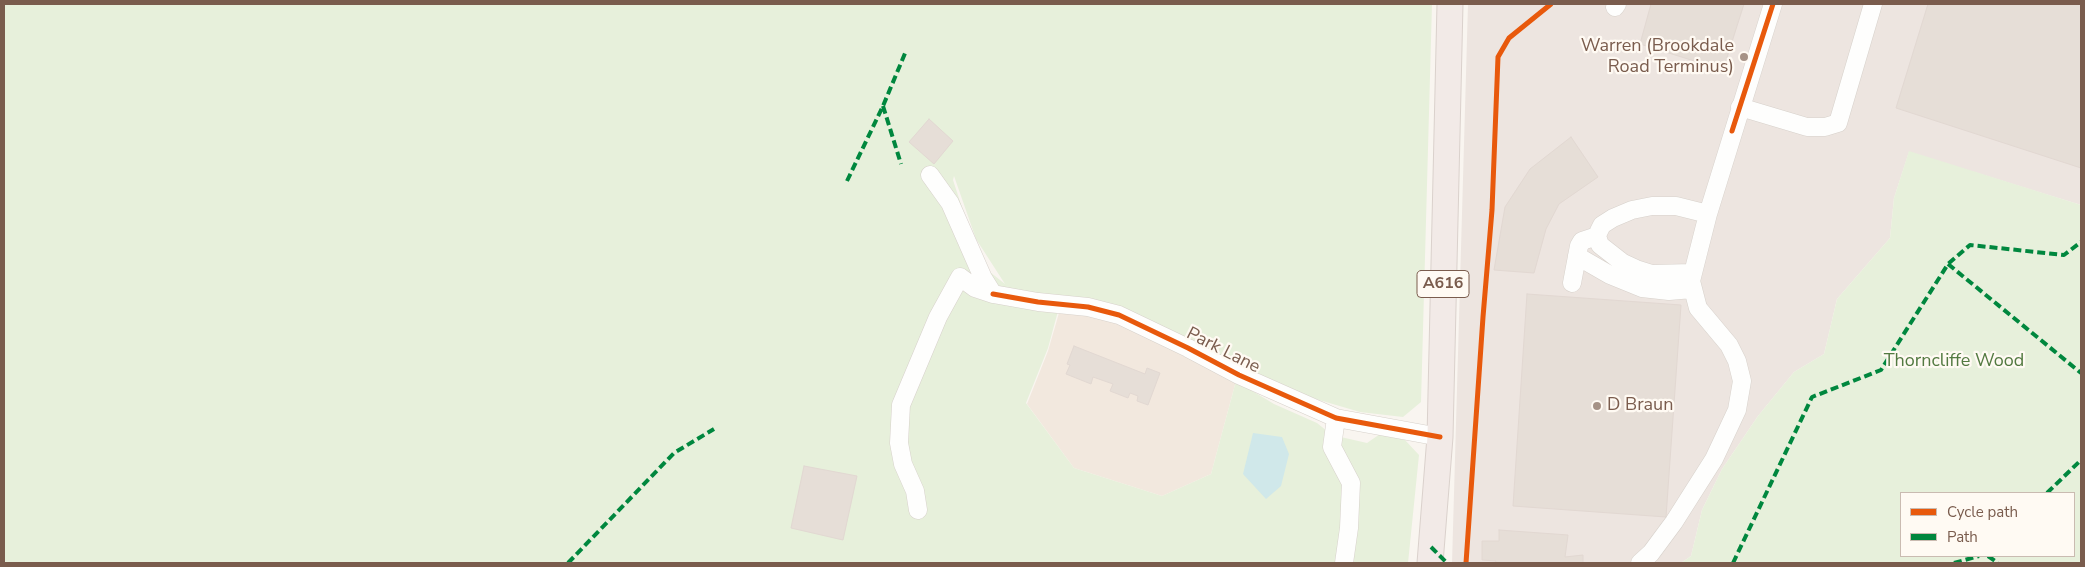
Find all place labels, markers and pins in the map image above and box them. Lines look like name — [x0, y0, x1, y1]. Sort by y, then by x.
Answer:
place label: Warren (Brookdale Road Terminus) — [1581, 36, 1734, 78]
marker: Warren (Brookdale Road Terminus) — [1738, 51, 1750, 63]
place label: D Braun — [1607, 395, 1673, 417]
marker: D Braun — [1591, 400, 1603, 412]

